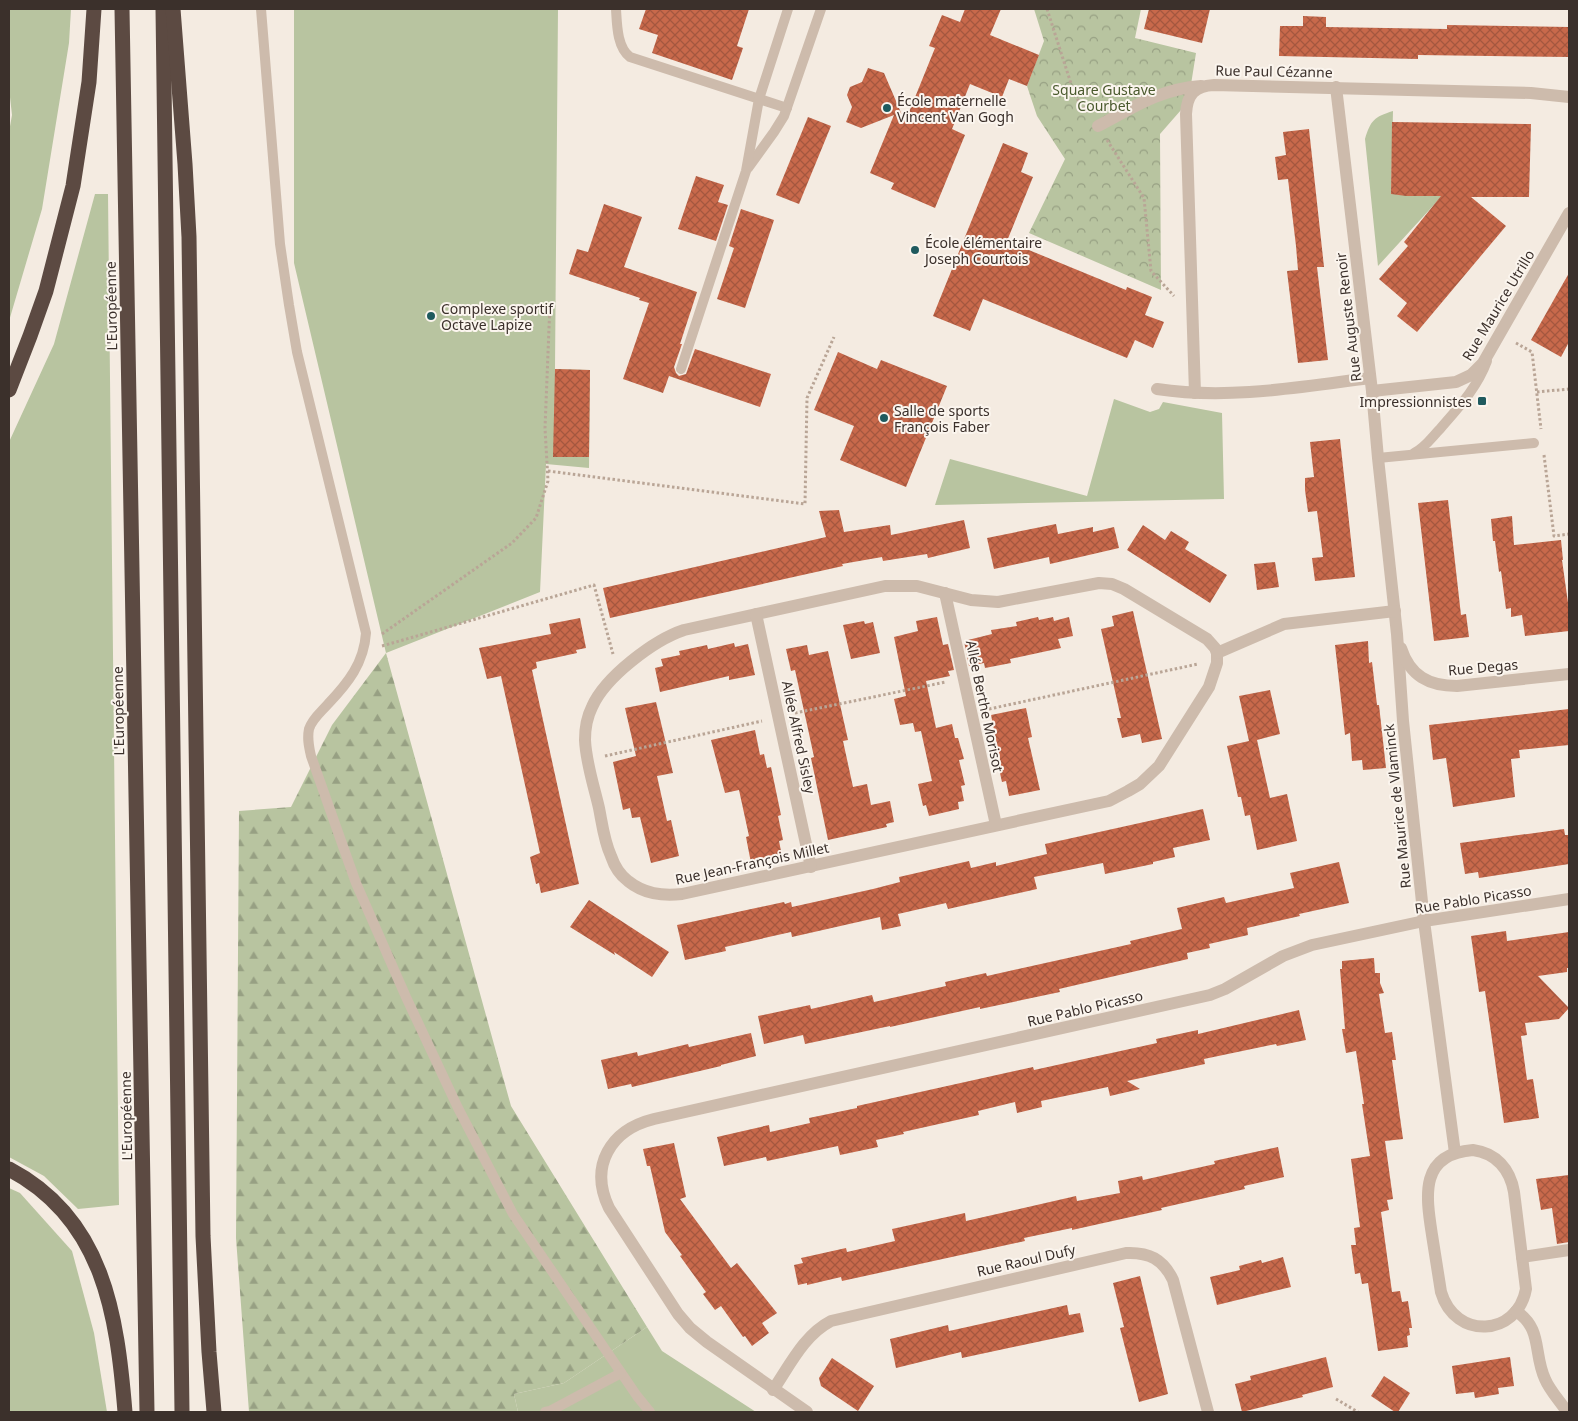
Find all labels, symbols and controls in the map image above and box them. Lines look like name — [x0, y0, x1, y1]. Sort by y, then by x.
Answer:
street label: Rue Paul Cézanne — [1215, 60, 1333, 82]
park label: Square Gustave Courbet — [1052, 80, 1156, 115]
place label: École maternelle Vincent Van Gogh — [897, 91, 1014, 126]
marker: École maternelle Vincent Van Gogh — [881, 102, 893, 114]
place label: École élémentaire Joseph Courtois — [923, 233, 1042, 268]
marker: École élémentaire Joseph Courtois — [909, 244, 921, 256]
street label: Rue Maurice Utrillo — [1457, 246, 1539, 364]
street label: Rue Auguste Renoir — [1331, 251, 1365, 383]
street label: L'Européenne — [101, 261, 121, 351]
place label: Complexe sportif Octave Lapize — [441, 299, 554, 334]
marker: Complexe sportif Octave Lapize — [425, 310, 437, 322]
place label: Impressionnistes — [1359, 392, 1472, 411]
marker: Impressionnistes — [1476, 395, 1488, 407]
place label: Salle de sports François Faber — [894, 401, 990, 436]
marker: Salle de sports François Faber — [878, 412, 890, 424]
street label: Allée Berthe Morisot — [962, 638, 1008, 774]
street label: Rue Degas — [1447, 654, 1519, 680]
street label: L'Européenne — [108, 666, 128, 756]
street label: Allée Alfred Sisley — [778, 679, 820, 796]
street label: Rue Maurice de Vlaminck — [1379, 722, 1415, 889]
street label: Rue Jean-François Millet — [673, 837, 831, 889]
street label: Rue Pablo Picasso — [1413, 880, 1533, 918]
street label: Rue Pablo Picasso — [1025, 985, 1145, 1031]
street label: L'Européenne — [116, 1071, 136, 1161]
street label: Rue Raoul Dufy — [975, 1239, 1078, 1281]

